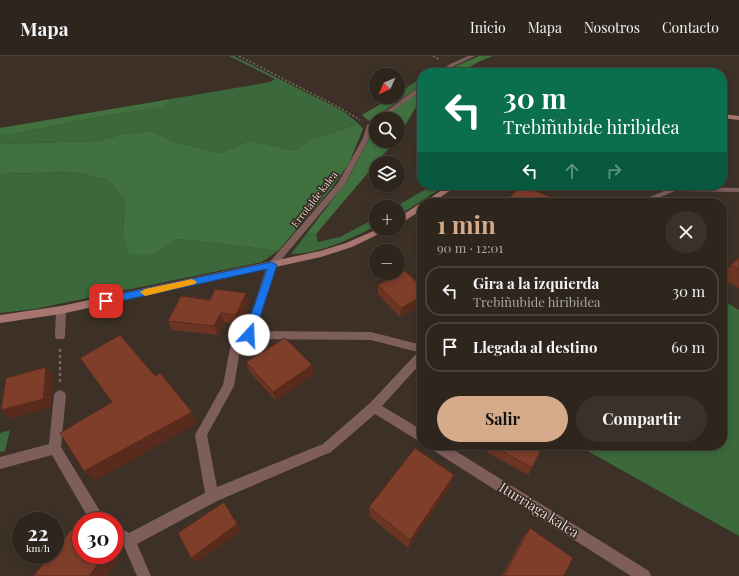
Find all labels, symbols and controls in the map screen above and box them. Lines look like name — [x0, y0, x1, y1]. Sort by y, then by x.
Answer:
text: Mapa — [20, 15, 69, 41]
text: Inicio — [470, 18, 506, 37]
text: Mapa — [528, 18, 562, 37]
text: Nosotros — [584, 18, 640, 37]
text: Contacto — [662, 18, 719, 37]
north arrow — [369, 68, 405, 104]
map controls — [369, 68, 405, 280]
text: 30 m — [503, 79, 567, 116]
icon: left — [437, 84, 489, 136]
button: search — [369, 112, 405, 148]
text: Trebiñubide hiribidea — [503, 115, 680, 139]
button: layers — [369, 156, 405, 192]
icon: left — [519, 160, 541, 182]
icon: ahead — [561, 160, 583, 182]
icon: right — [603, 160, 625, 182]
street label: Errotalde kalea — [288, 168, 340, 230]
button: + — [369, 200, 405, 236]
text: 1 min — [437, 208, 496, 240]
button: close — [665, 211, 707, 253]
text: 90 m · 12:01 — [437, 239, 503, 256]
button: − — [369, 244, 405, 280]
text: Gira a la izquierda — [473, 273, 599, 293]
icon: left — [439, 280, 461, 302]
text: 30 m — [672, 281, 705, 301]
pin — [89, 284, 123, 318]
icon: arrive — [95, 290, 117, 312]
text: Trebiñubide hiribidea — [473, 293, 601, 310]
position arrow — [228, 314, 270, 356]
icon: arrive — [439, 336, 461, 358]
text: Llegada al destino — [473, 337, 597, 357]
text: 60 m — [671, 337, 705, 357]
button: Salir — [437, 396, 568, 442]
button: Compartir — [576, 396, 707, 442]
street label: Iturriaga kalea — [496, 477, 583, 542]
speed limit sign: 30 — [72, 512, 124, 564]
text: 22 — [28, 519, 48, 546]
text: km/h — [26, 541, 50, 555]

